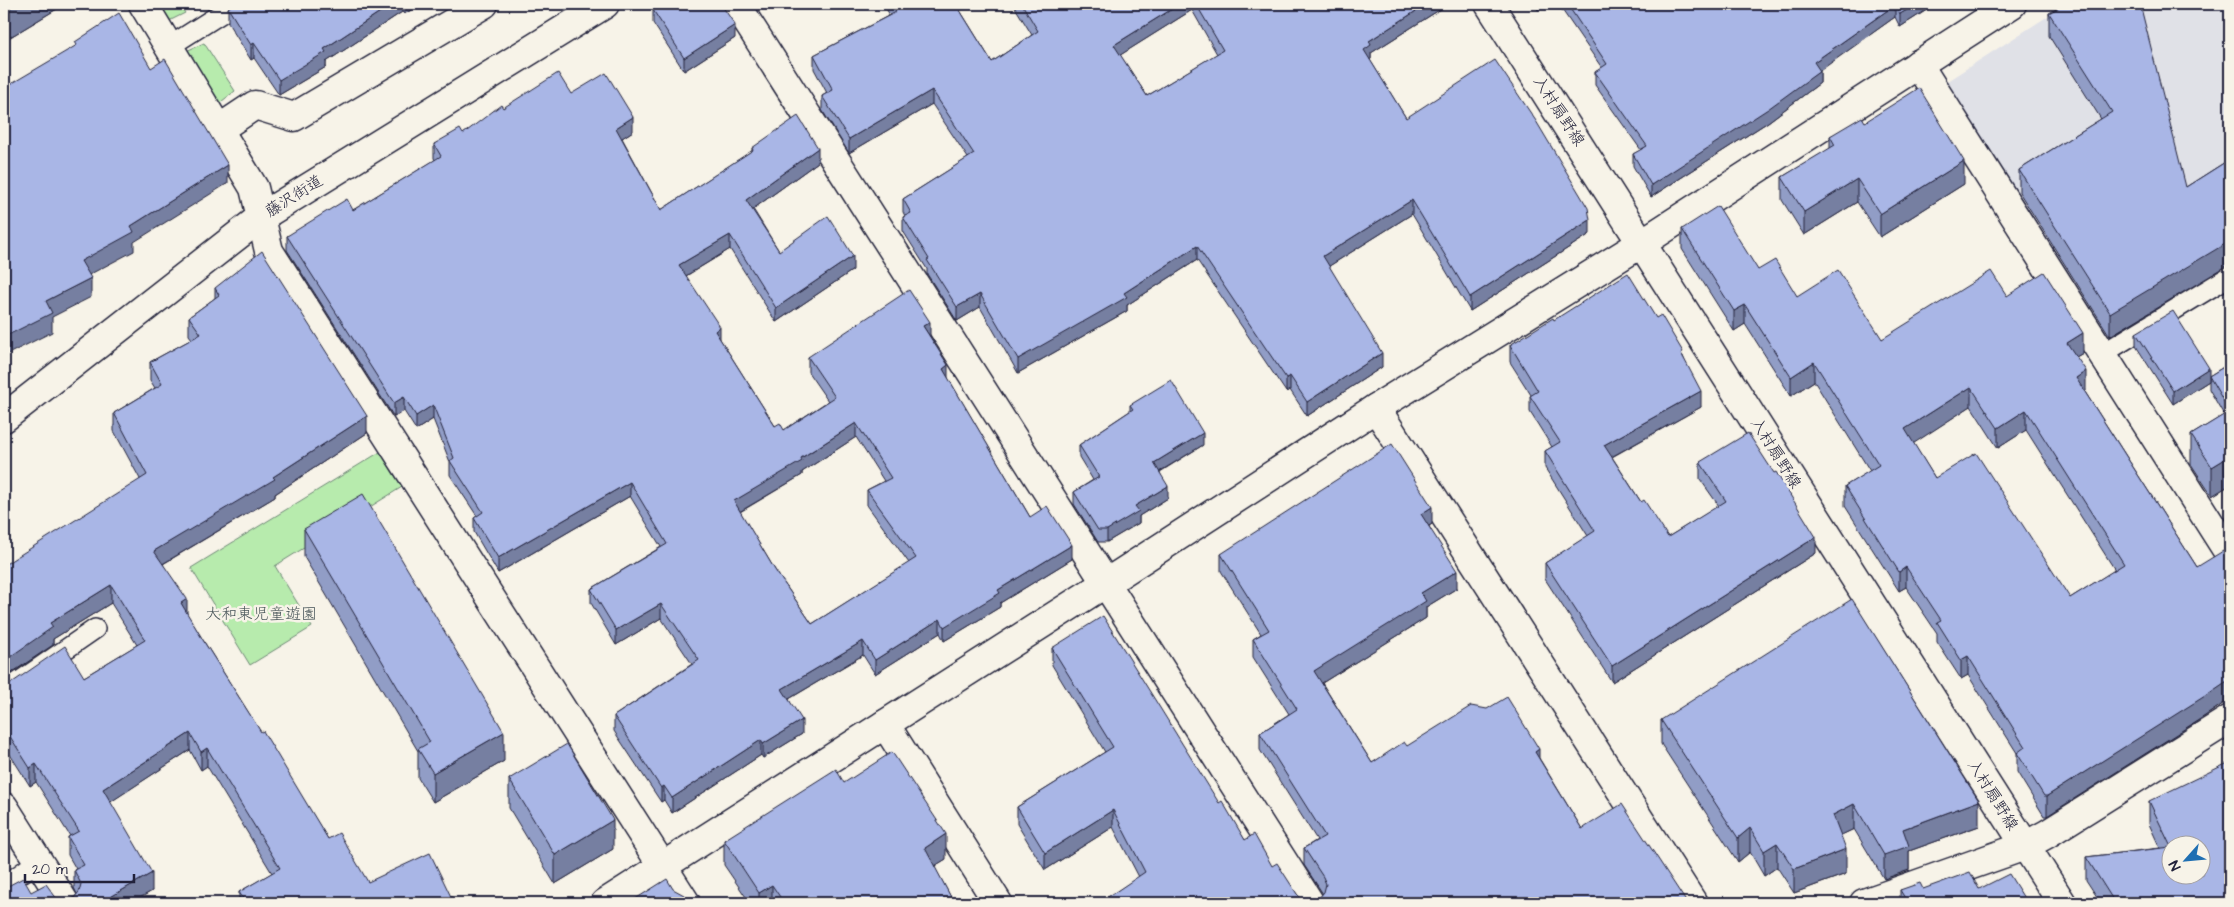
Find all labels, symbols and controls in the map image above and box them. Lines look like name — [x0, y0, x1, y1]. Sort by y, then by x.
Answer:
street label: 入村扇野線 — [1528, 71, 1590, 151]
street label: 藤沢街道 — [261, 170, 327, 222]
street label: 入村扇野線 — [1745, 413, 1807, 493]
park label: 大和東児童遊園 — [205, 603, 317, 625]
street label: 入村扇野線 — [1962, 755, 2024, 835]
north arrow — [2162, 834, 2212, 884]
scale bar — [25, 852, 134, 884]
text: N — [2164, 857, 2186, 874]
text: 20 m — [32, 859, 68, 880]

